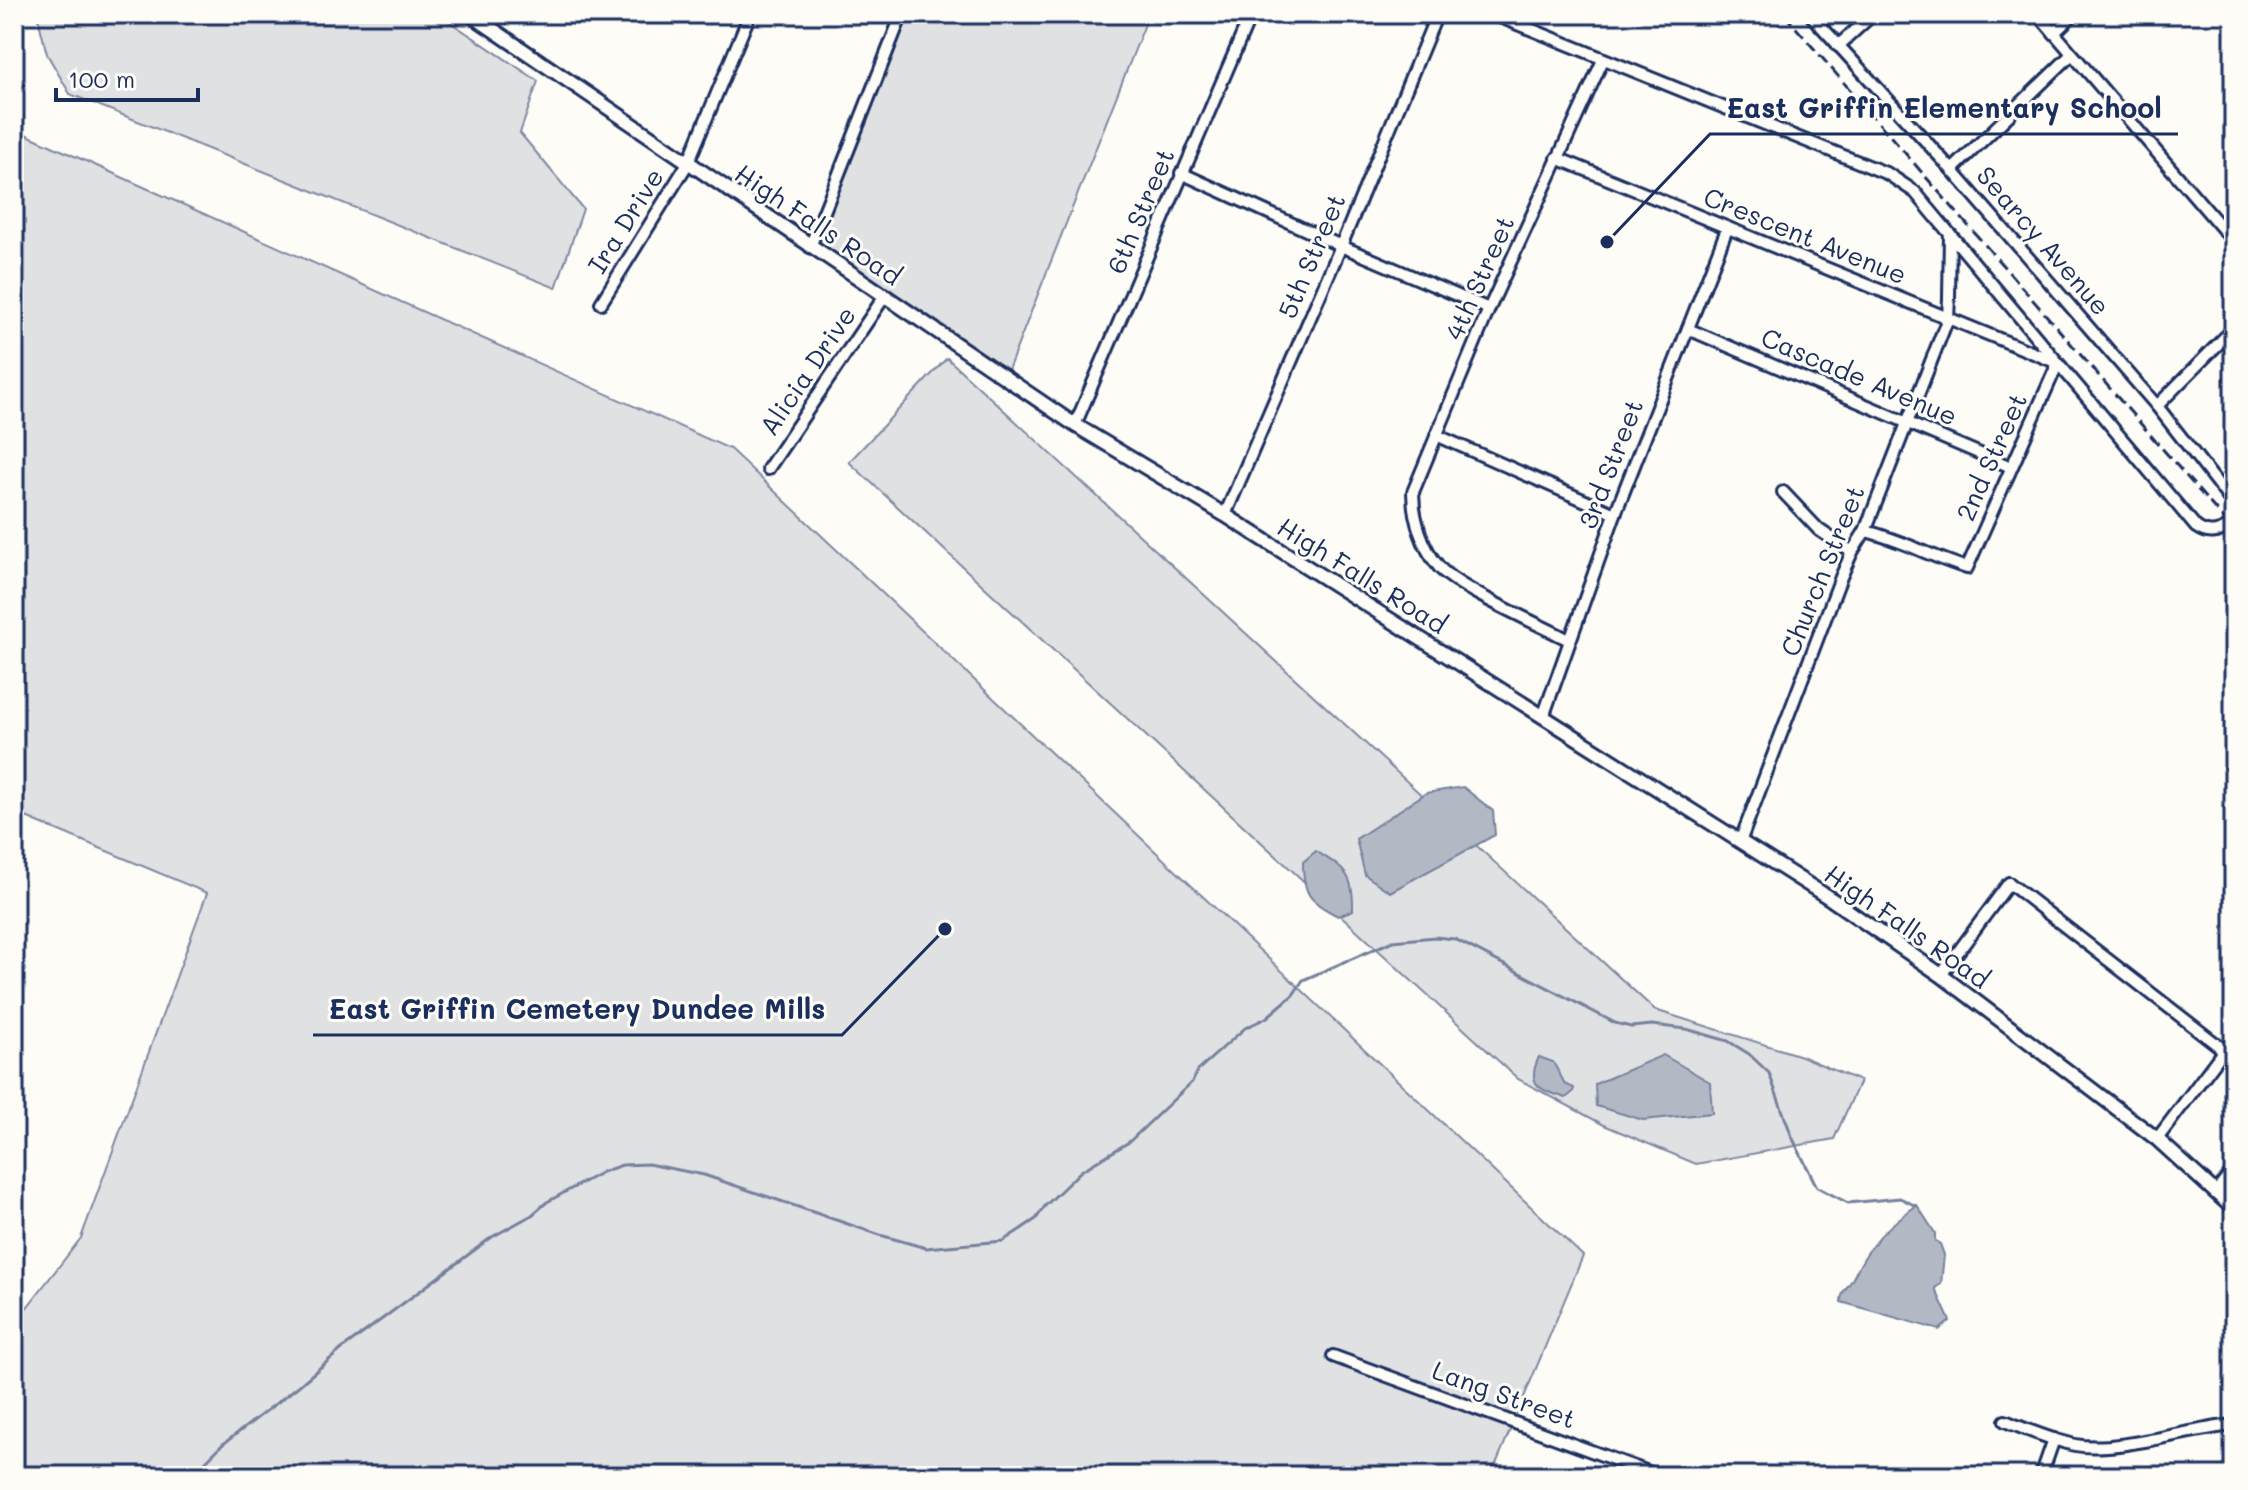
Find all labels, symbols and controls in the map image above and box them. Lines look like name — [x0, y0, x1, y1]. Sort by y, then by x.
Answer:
scale bar — [56, 52, 198, 102]
text: 100 m — [68, 63, 135, 94]
callout: East Griffin Elementary School — [1710, 82, 2178, 134]
text: East Griffin Elementary School — [1726, 89, 2162, 126]
street label: 6th Street — [1098, 143, 1182, 278]
street label: High Falls Road — [729, 156, 909, 293]
street label: Searcy Avenue — [1970, 159, 2118, 322]
street label: Ira Drive — [580, 162, 671, 279]
street label: Crescent Avenue — [1699, 179, 1912, 291]
street label: 5th Street — [1270, 188, 1353, 323]
street label: 4th Street — [1437, 210, 1522, 345]
street label: Alicia Drive — [751, 299, 863, 442]
street label: Cascade Avenue — [1756, 319, 1963, 433]
street label: 2nd Street — [1948, 387, 2034, 526]
street label: 3rd Street — [1570, 394, 1650, 533]
street label: Church Street — [1772, 480, 1872, 661]
street label: High Falls Road — [1271, 509, 1454, 641]
street label: High Falls Road — [1818, 857, 1997, 996]
callout: East Griffin Cemetery Dundee Mills — [313, 983, 842, 1035]
text: East Griffin Cemetery Dundee Mills — [328, 990, 826, 1027]
street label: Lang Street — [1428, 1352, 1581, 1436]

